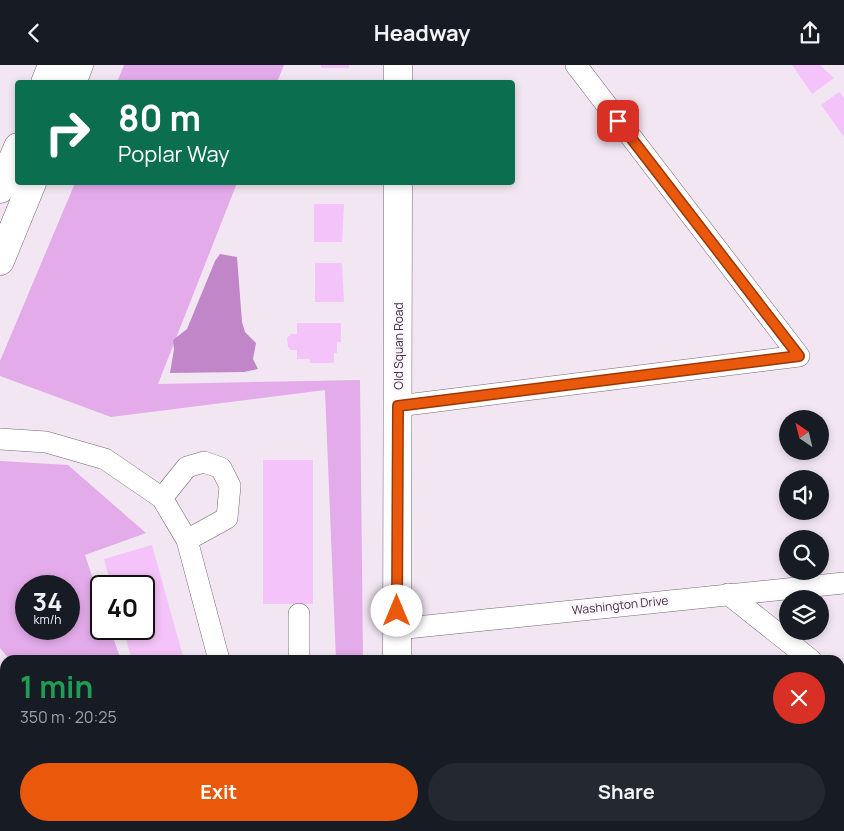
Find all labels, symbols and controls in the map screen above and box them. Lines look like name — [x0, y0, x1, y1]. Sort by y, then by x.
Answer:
text: Headway — [374, 18, 470, 48]
icon: back — [20, 19, 48, 47]
icon: share — [796, 19, 824, 47]
text: 80 m — [118, 94, 201, 142]
icon: right — [35, 100, 100, 165]
pin — [597, 100, 639, 142]
icon: arrive — [604, 107, 632, 135]
text: Poplar Way — [118, 139, 230, 169]
street label: Old Squan Road — [390, 302, 407, 390]
north arrow — [779, 410, 829, 460]
map controls — [779, 410, 829, 640]
button: sound — [779, 470, 829, 520]
button: search — [779, 530, 829, 580]
speed limit sign: 40 — [90, 575, 155, 640]
text: 34 — [33, 584, 62, 619]
position arrow — [370, 584, 422, 636]
button: layers — [779, 590, 829, 640]
street label: Washington Drive — [571, 591, 669, 619]
text: km/h — [34, 611, 61, 628]
text: 1 min — [20, 666, 93, 707]
button: close — [773, 672, 825, 724]
text: 350 m · 20:25 — [20, 706, 117, 728]
button: Exit — [20, 763, 418, 821]
button: Share — [428, 763, 825, 821]

